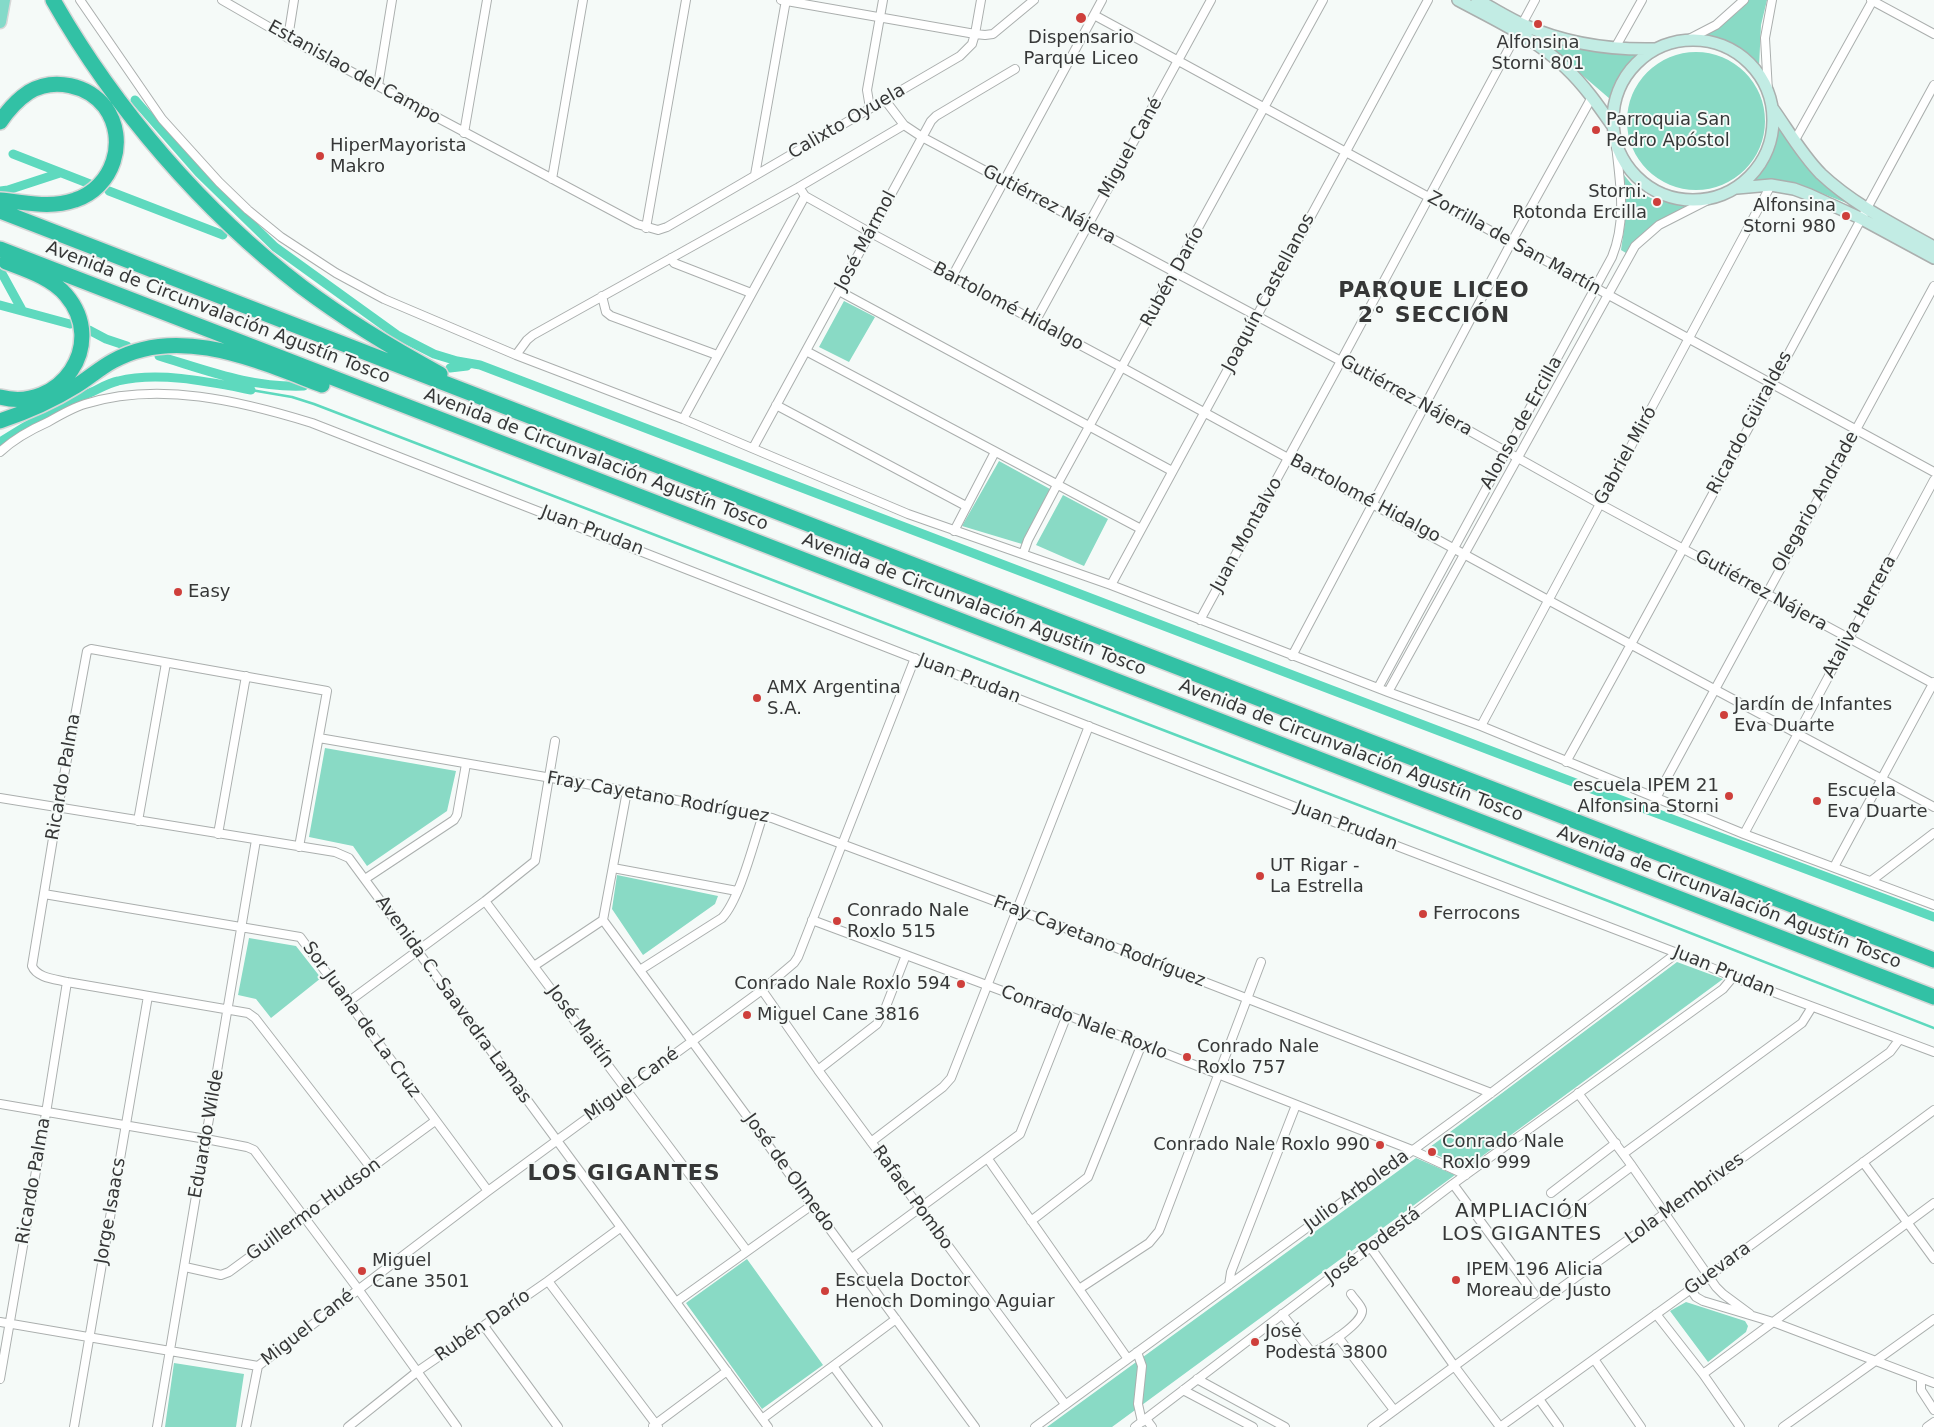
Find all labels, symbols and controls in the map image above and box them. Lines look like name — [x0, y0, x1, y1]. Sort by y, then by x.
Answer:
marker: Dispensario Parque Liceo — [1074, 11, 1088, 25]
street label: Estanislao del Campo — [264, 16, 444, 130]
marker: Alfonsina Storni 801 — [1532, 18, 1544, 30]
place label: Dispensario Parque Liceo — [1024, 27, 1138, 70]
place label: Alfonsina Storni 801 — [1491, 32, 1585, 74]
street label: Calixto Oyuela — [785, 80, 909, 164]
street label: Miguel Cané — [1095, 94, 1167, 202]
place label: Parroquia San Pedro Apóstol — [1606, 109, 1731, 152]
marker: Parroquia San Pedro Apóstol — [1590, 124, 1602, 136]
place label: HiperMayorista Makro — [330, 135, 467, 178]
marker: HiperMayorista Makro — [314, 150, 326, 162]
street label: Gutiérrez Nájera — [979, 161, 1119, 249]
place label: Storni. Rotonda Ercilla — [1512, 181, 1647, 223]
street label: Zorrilla de San Martín — [1424, 187, 1604, 301]
street label: José Mármol — [831, 188, 901, 294]
place label: Alfonsina Storni 980 — [1743, 195, 1836, 238]
marker: Storni. Rotonda Ercilla — [1651, 196, 1663, 208]
street label: Joaquín Castellanos — [1218, 210, 1320, 376]
marker: Alfonsina Storni 980 — [1840, 210, 1852, 222]
street label: Rubén Darío — [1137, 223, 1209, 331]
street label: Avenida de Circunvalación Agustín Tosco — [43, 237, 393, 389]
street label: Bartolomé Hidalgo — [929, 258, 1087, 356]
district label: PARQUE LICEO 2° SECCIÓN — [1337, 278, 1531, 330]
street label: Ricardo Güiraldes — [1703, 348, 1797, 498]
street label: Gutiérrez Nájera — [1336, 351, 1476, 441]
street label: Alonso de Ercilla — [1477, 353, 1567, 493]
street label: Avenida de Circunvalación Agustín Tosco — [421, 384, 771, 536]
street label: Gabriel Miró — [1590, 403, 1662, 509]
street label: Olegario Andrade — [1768, 428, 1864, 576]
street label: Bartolomé Hidalgo — [1286, 450, 1444, 548]
street label: Juan Montalvo — [1207, 474, 1287, 596]
street label: Juan Prudan — [538, 502, 646, 560]
street label: Avenida de Circunvalación Agustín Tosco — [799, 529, 1149, 681]
street label: Gutiérrez Nájera — [1691, 546, 1831, 636]
street label: Ataliva Herrera — [1819, 552, 1901, 682]
place label: Easy — [188, 581, 230, 603]
marker: Easy — [172, 586, 184, 598]
street label: Juan Prudan — [915, 650, 1023, 708]
street label: Avenida de Circunvalación Agustín Tosco — [1176, 675, 1526, 827]
place label: AMX Argentina S.A. — [767, 677, 901, 720]
marker: AMX Argentina S.A. — [751, 692, 763, 704]
place label: Jardín de Infantes Eva Duarte — [1734, 694, 1892, 736]
marker: Jardín de Infantes Eva Duarte — [1718, 709, 1730, 721]
street label: Ricardo Palma — [42, 712, 86, 842]
street label: Fray Cayetano Rodríguez — [545, 768, 771, 828]
place label: escuela IPEM 21 Alfonsina Storni — [1573, 775, 1719, 818]
place label: Escuela Eva Duarte — [1827, 780, 1928, 822]
marker: escuela IPEM 21 Alfonsina Storni — [1723, 790, 1735, 802]
marker: Escuela Eva Duarte — [1811, 795, 1823, 807]
street label: Juan Prudan — [1292, 797, 1400, 855]
street label: Avenida de Circunvalación Agustín Tosco — [1554, 822, 1904, 974]
place label: UT Rigar - La Estrella — [1270, 855, 1364, 898]
marker: UT Rigar - La Estrella — [1254, 870, 1266, 882]
street label: Avenida C. Saavedra Lamas — [370, 892, 536, 1108]
street label: Fray Cayetano Rodríguez — [990, 892, 1208, 992]
place label: Conrado Nale Roxlo 515 — [847, 900, 969, 942]
place label: Ferrocons — [1433, 903, 1520, 925]
marker: Ferrocons — [1417, 908, 1429, 920]
marker: Conrado Nale Roxlo 515 — [831, 915, 843, 927]
street label: Sor Juana de La Cruz — [297, 938, 425, 1102]
street label: Juan Prudan — [1670, 942, 1778, 1002]
place label: Conrado Nale Roxlo 594 — [734, 973, 951, 995]
marker: Conrado Nale Roxlo 594 — [955, 978, 967, 990]
street label: Conrado Nale Roxlo — [998, 981, 1170, 1065]
street label: José Maitín — [542, 982, 618, 1072]
place label: Miguel Cane 3816 — [757, 1004, 920, 1026]
marker: Miguel Cane 3816 — [741, 1009, 753, 1021]
place label: Conrado Nale Roxlo 757 — [1197, 1036, 1319, 1078]
street label: Miguel Cané — [581, 1044, 683, 1126]
marker: Conrado Nale Roxlo 757 — [1181, 1051, 1193, 1063]
street label: Eduardo Wilde — [185, 1068, 229, 1200]
street label: José de Olmedo — [739, 1110, 839, 1236]
street label: Ricardo Palma — [12, 1116, 56, 1246]
place label: Conrado Nale Roxlo 999 — [1442, 1131, 1564, 1174]
place label: Conrado Nale Roxlo 990 — [1153, 1134, 1370, 1156]
marker: Conrado Nale Roxlo 990 — [1374, 1139, 1386, 1151]
street label: Rafael Pombo — [867, 1142, 957, 1254]
street label: Julio Arboleda — [1300, 1146, 1414, 1236]
marker: Conrado Nale Roxlo 999 — [1426, 1146, 1438, 1158]
street label: Lola Membrives — [1621, 1149, 1749, 1249]
street label: Guillermo Hudson — [243, 1154, 385, 1266]
street label: Jorge Isaacs — [91, 1156, 131, 1266]
district label: LOS GIGANTES — [526, 1161, 722, 1187]
district label: AMPLIACIÓN LOS GIGANTES — [1440, 1200, 1604, 1247]
street label: José Podestá — [1321, 1203, 1425, 1289]
street label: Guevara — [1681, 1238, 1755, 1300]
place label: Miguel Cane 3501 — [372, 1250, 470, 1292]
place label: IPEM 196 Alicia Moreau de Justo — [1466, 1259, 1611, 1302]
marker: Miguel Cane 3501 — [356, 1265, 368, 1277]
place label: Escuela Doctor Henoch Domingo Aguiar — [835, 1270, 1055, 1312]
marker: IPEM 196 Alicia Moreau de Justo — [1450, 1274, 1462, 1286]
street label: Miguel Cané — [258, 1285, 358, 1371]
street label: Rubén Darío — [431, 1285, 535, 1367]
marker: Escuela Doctor Henoch Domingo Aguiar — [819, 1285, 831, 1297]
place label: José Podestá 3800 — [1265, 1321, 1388, 1364]
marker: José Podestá 3800 — [1249, 1336, 1261, 1348]

